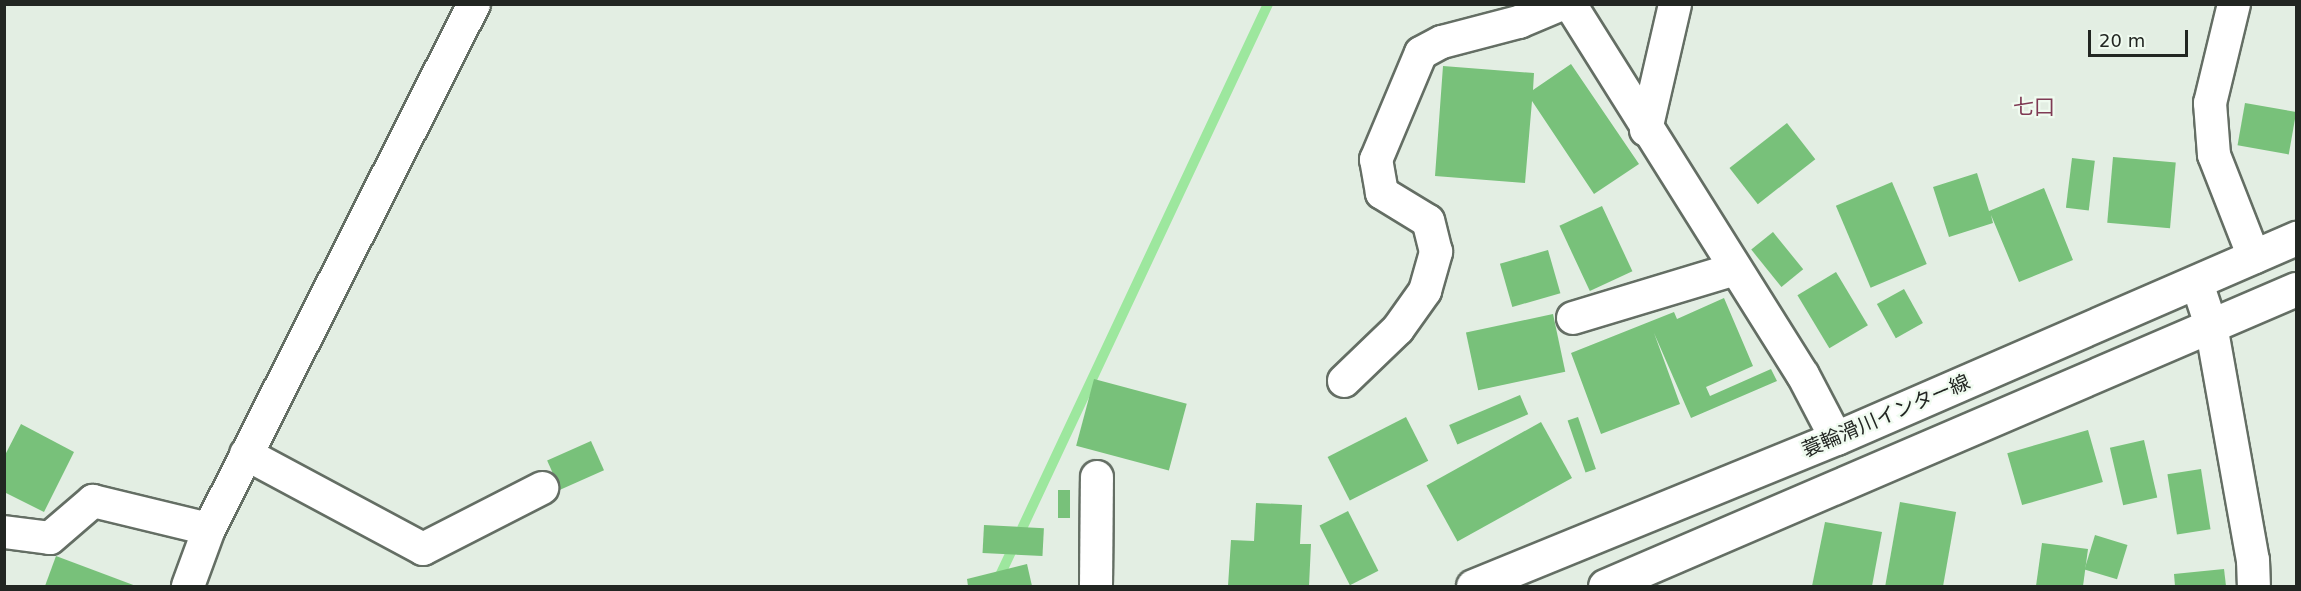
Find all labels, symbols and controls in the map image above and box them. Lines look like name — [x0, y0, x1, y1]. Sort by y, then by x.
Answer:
scale bar — [2091, 18, 2192, 56]
text: 20 m — [2099, 30, 2145, 51]
district label: 七口 — [2013, 94, 2055, 120]
street label: 蓑輪滑川インター線 — [1798, 370, 1974, 462]

